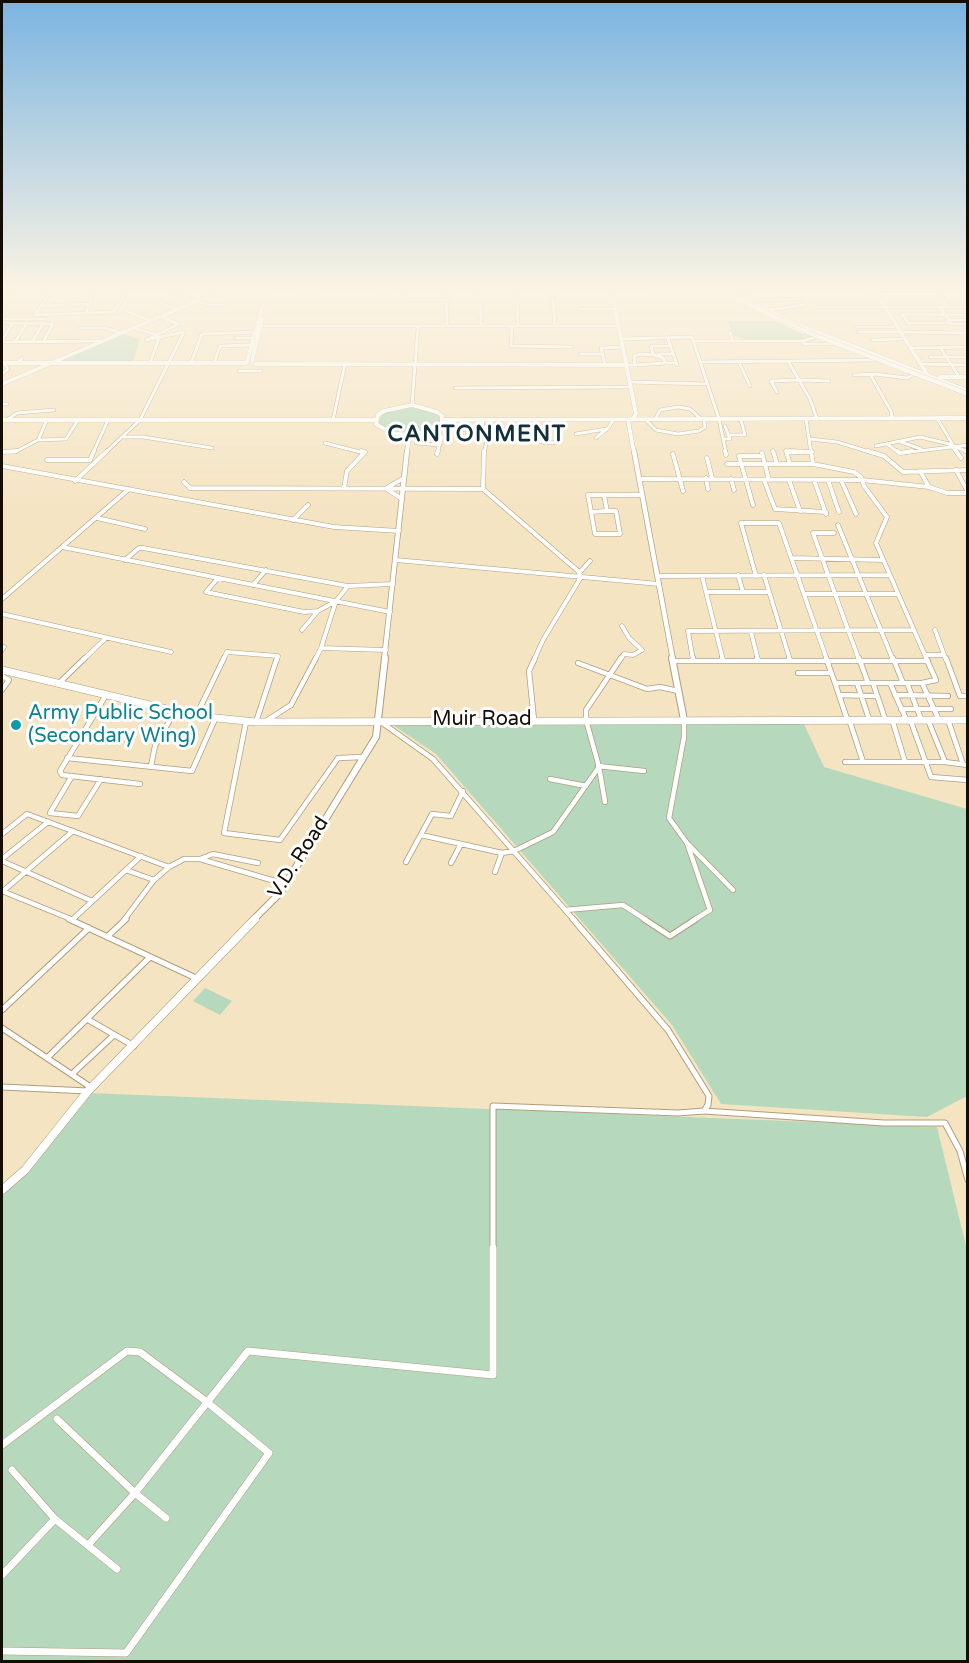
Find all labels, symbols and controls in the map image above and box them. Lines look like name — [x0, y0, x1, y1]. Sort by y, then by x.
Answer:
district label: CANTONMENT — [387, 422, 567, 448]
place label: Army Public School (Secondary Wing) — [28, 702, 213, 749]
street label: Muir Road — [432, 708, 532, 732]
marker: Army Public School (Secondary Wing) — [9, 718, 23, 732]
street label: V.D. Road — [264, 812, 334, 904]

